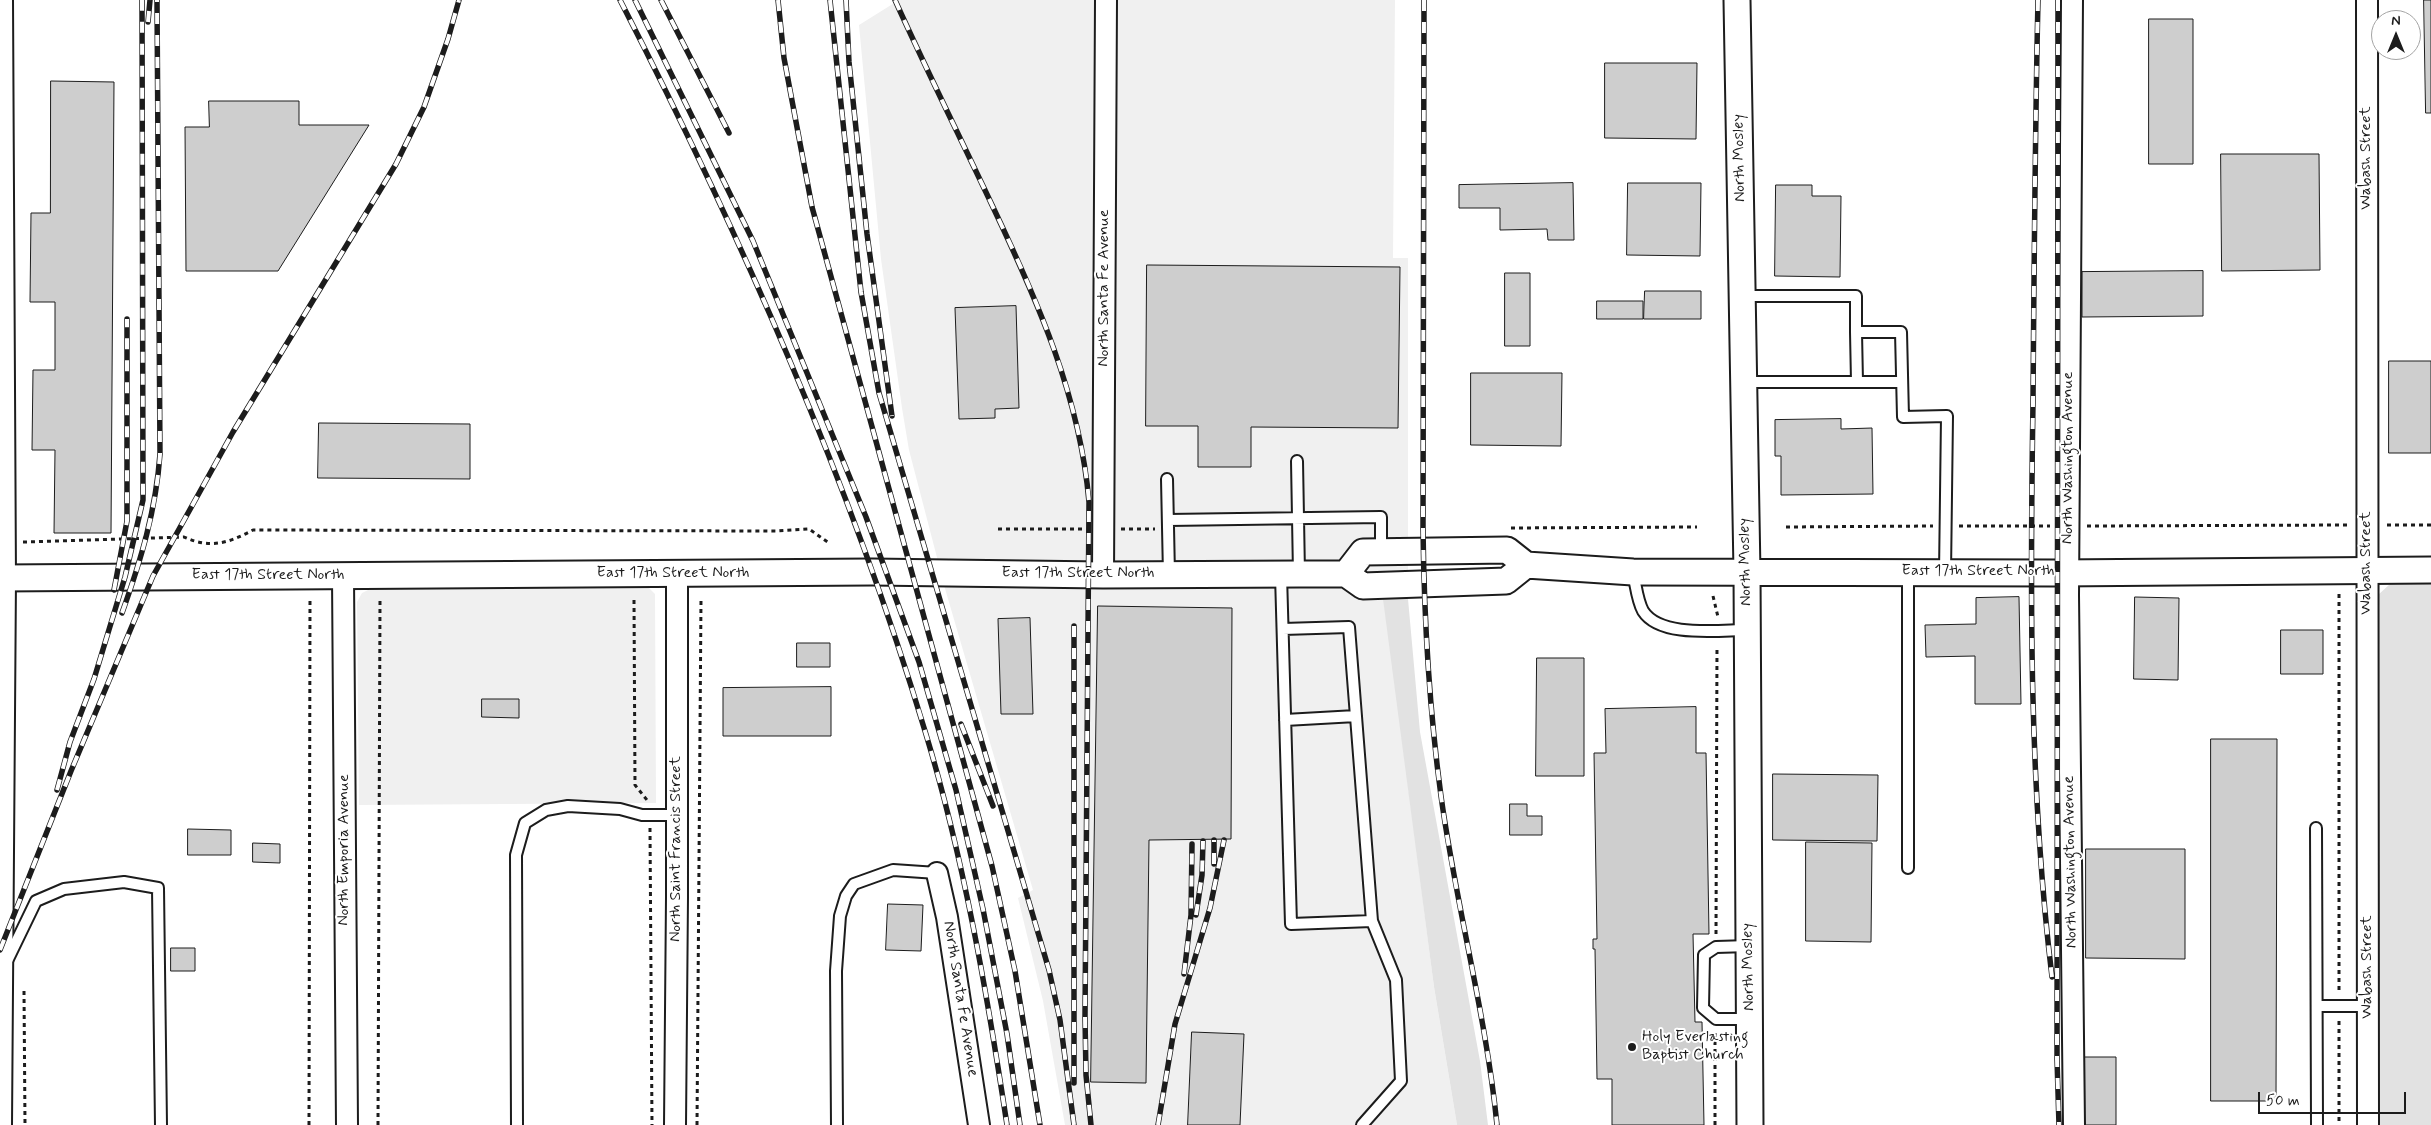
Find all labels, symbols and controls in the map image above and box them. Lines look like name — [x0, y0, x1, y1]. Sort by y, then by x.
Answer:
north arrow — [2371, 10, 2421, 60]
text: N — [2391, 12, 2401, 30]
street label: Wabash Street — [2357, 106, 2377, 210]
street label: North Mosley — [1730, 114, 1750, 202]
street label: North Santa Fe Avenue — [1095, 209, 1115, 367]
street label: North Washington Avenue — [2059, 372, 2079, 544]
street label: Wabash Street — [2357, 511, 2377, 615]
street label: North Mosley — [1736, 518, 1756, 606]
street label: East 17th Street North — [1902, 562, 2054, 582]
street label: East 17th Street North — [597, 564, 749, 584]
street label: East 17th Street North — [1002, 564, 1154, 584]
street label: East 17th Street North — [192, 566, 344, 586]
street label: North Saint Francis Street — [667, 756, 687, 942]
street label: North Emporia Avenue — [335, 774, 355, 926]
street label: North Washington Avenue — [2060, 776, 2082, 948]
street label: Wabash Street — [2358, 915, 2378, 1019]
street label: North Santa Fe Avenue — [938, 920, 982, 1078]
street label: North Mosley — [1739, 923, 1759, 1011]
place label: Holy Everlasting Baptist Church — [1642, 1028, 1749, 1066]
marker: Holy Everlasting Baptist Church — [1626, 1041, 1638, 1053]
scale bar — [2261, 1082, 2408, 1114]
text: 50 m — [2266, 1091, 2300, 1111]

